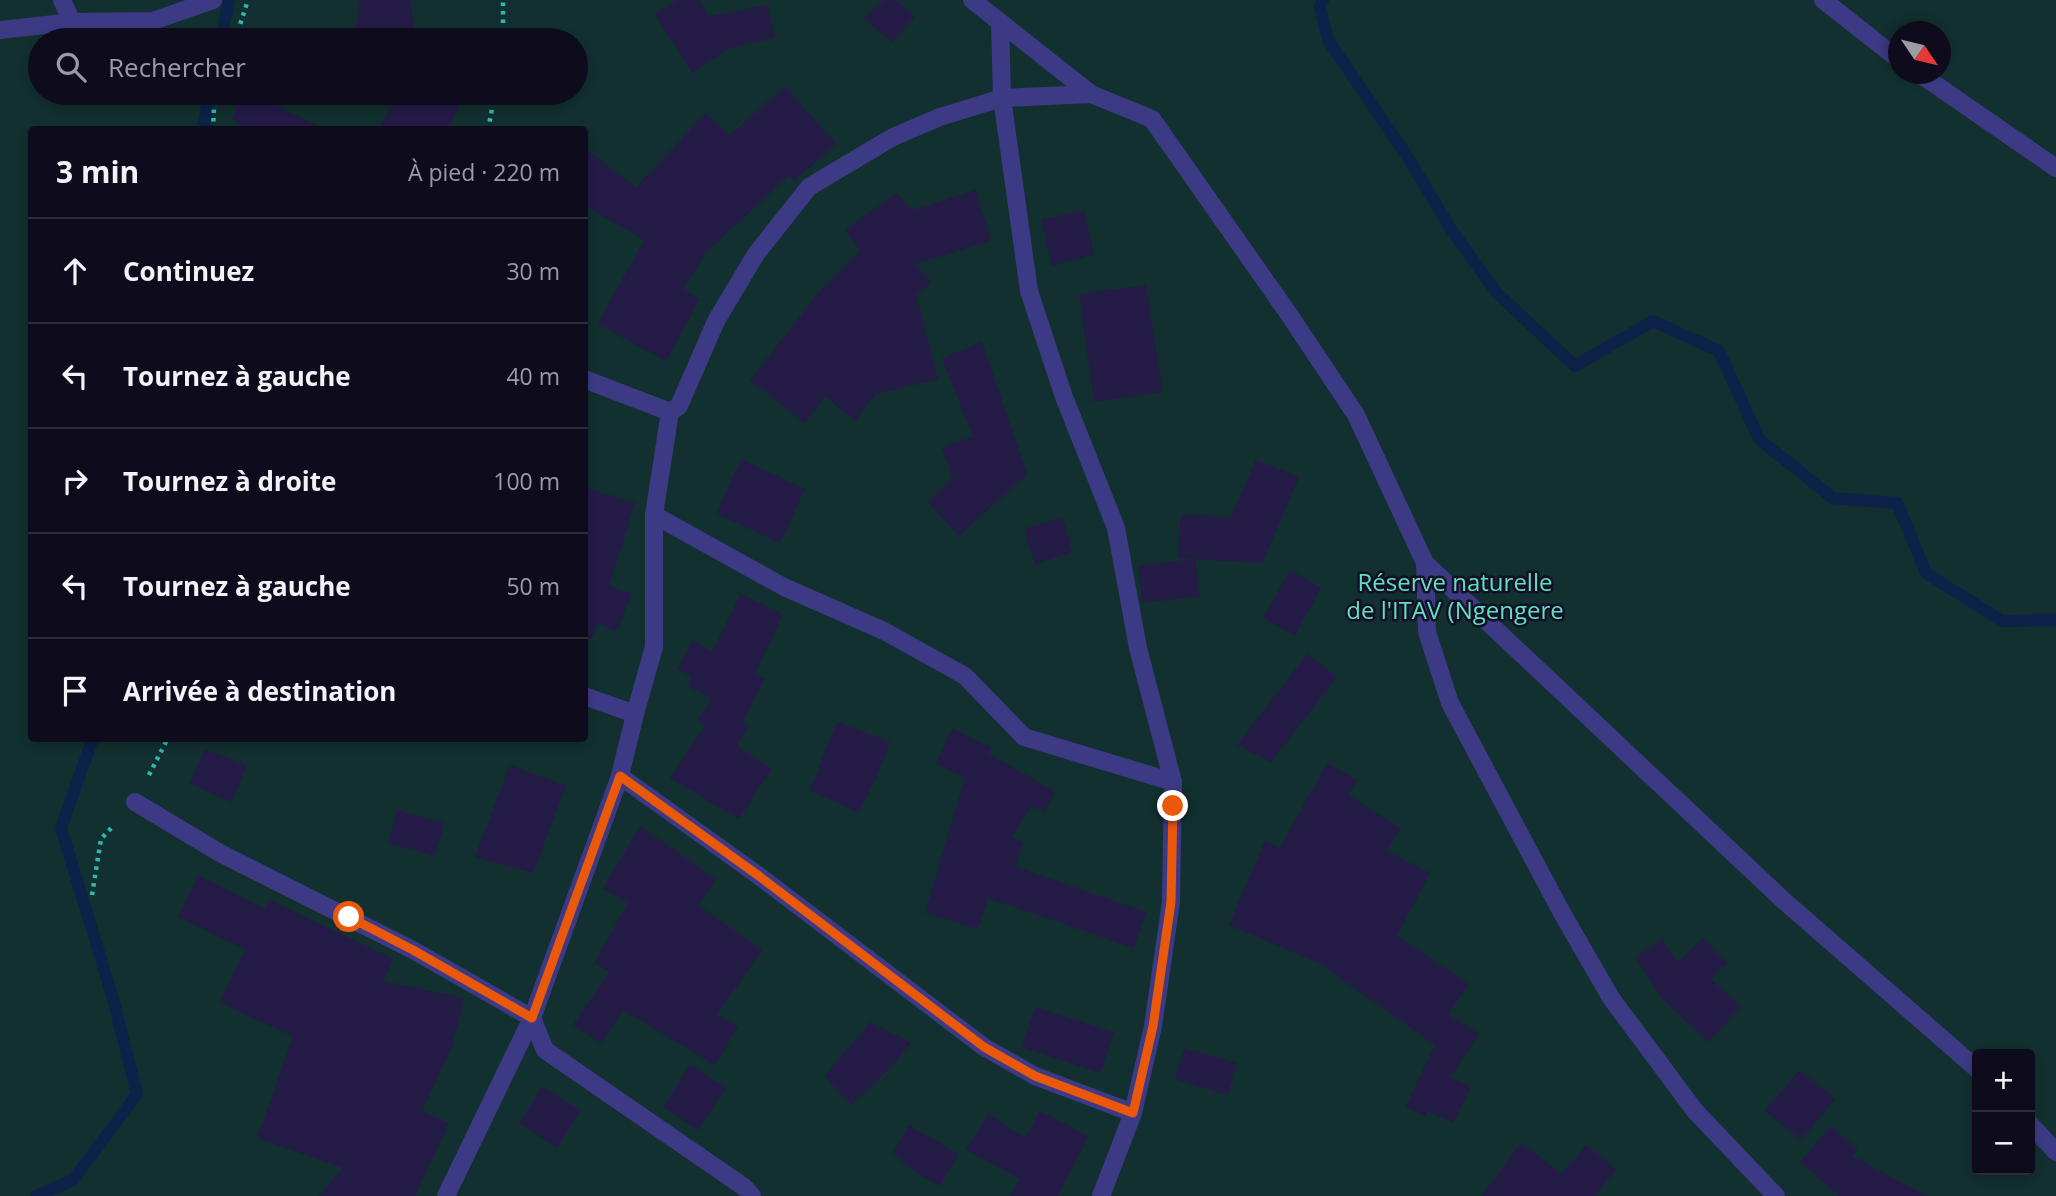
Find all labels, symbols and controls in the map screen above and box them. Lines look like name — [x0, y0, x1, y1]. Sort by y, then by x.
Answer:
north arrow — [1888, 21, 1951, 84]
search box — [28, 28, 588, 105]
icon: search — [52, 48, 90, 86]
text: Rechercher — [108, 49, 246, 85]
text: 3 min — [56, 151, 139, 192]
text: À pied · 220 m — [408, 156, 560, 188]
icon: ahead — [56, 252, 94, 290]
text: Continuez — [123, 253, 254, 289]
text: 30 m — [506, 255, 560, 287]
icon: left — [56, 357, 94, 395]
text: Tournez à gauche — [123, 358, 351, 394]
text: 40 m — [506, 360, 560, 392]
icon: right — [56, 462, 94, 500]
text: Tournez à droite — [123, 463, 336, 499]
text: 100 m — [493, 465, 560, 497]
park label: Réserve naturelle de l'ITAV (Ngengere — [1346, 565, 1564, 626]
icon: left — [56, 567, 94, 605]
text: Tournez à gauche — [123, 568, 351, 604]
text: 50 m — [506, 570, 560, 602]
icon: arrive — [56, 672, 94, 710]
text: Arrivée à destination — [123, 673, 396, 709]
route end — [1157, 790, 1188, 821]
route start — [333, 901, 364, 932]
map controls — [1972, 1049, 2035, 1175]
button: + — [1972, 1049, 2035, 1112]
button: − — [1972, 1112, 2035, 1175]

